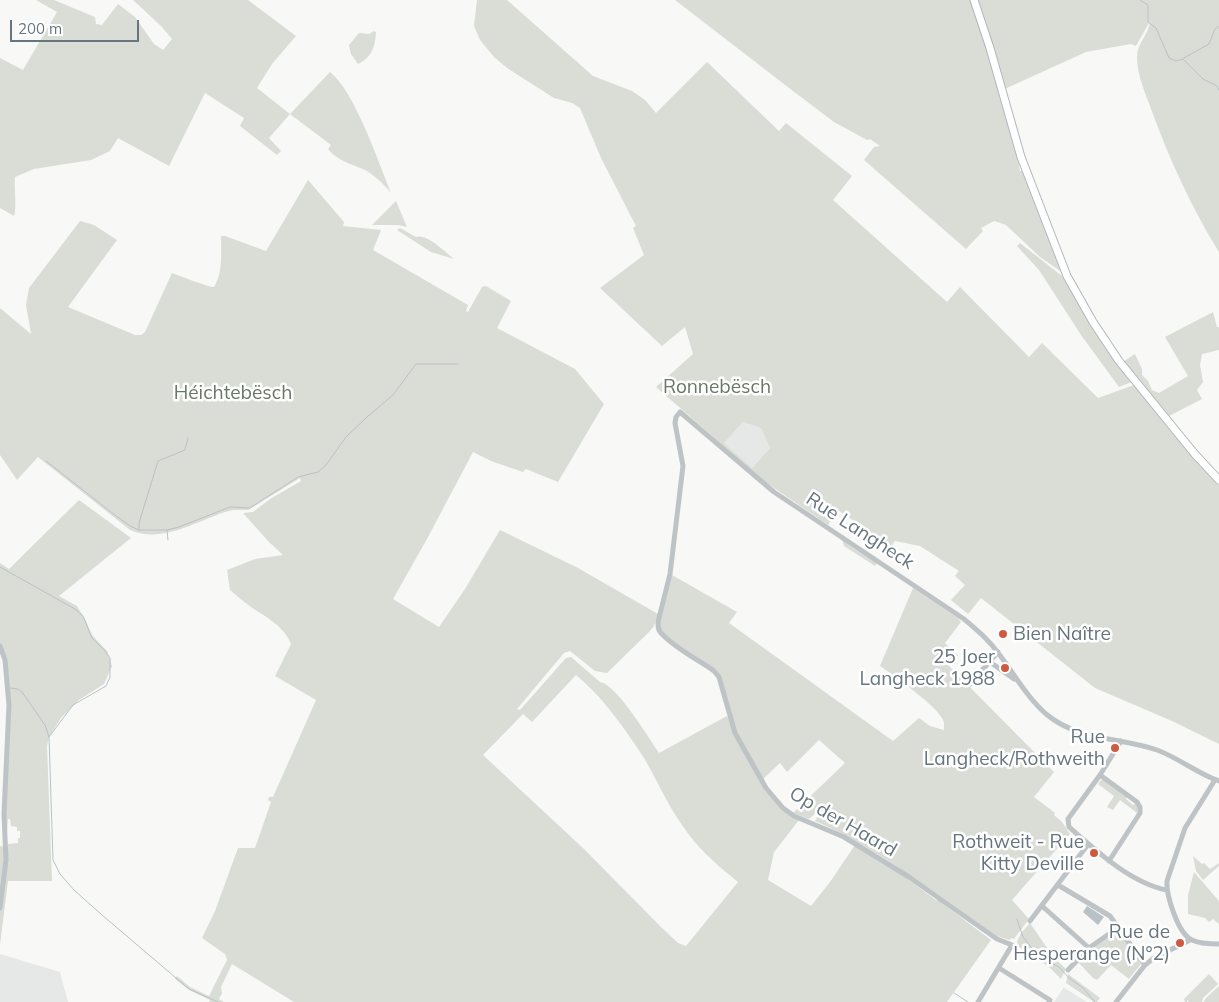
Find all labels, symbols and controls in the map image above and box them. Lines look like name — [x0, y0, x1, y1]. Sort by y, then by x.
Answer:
scale bar — [12, 10, 141, 42]
text: 200 m — [18, 19, 62, 38]
park label: Ronnebësch — [663, 376, 771, 398]
park label: Héichtebësch — [174, 382, 292, 404]
street label: Rue Langheck — [802, 488, 918, 574]
place label: Bien Naître — [1013, 623, 1111, 645]
marker: Bien Naître — [997, 628, 1009, 640]
place label: 25 Joer Langheck 1988 — [859, 646, 995, 690]
marker: 25 Joer Langheck 1988 — [999, 662, 1011, 674]
place label: Rue Langheck/Rothweith — [924, 726, 1105, 770]
marker: Rue Langheck/Rothweith — [1109, 742, 1121, 754]
street label: Op der Haard — [785, 782, 901, 862]
place label: Rothweit - Rue Kitty Deville — [952, 831, 1084, 875]
marker: Rothweit - Rue Kitty Deville — [1088, 847, 1100, 859]
place label: Rue de Hesperange (N°2) — [1013, 921, 1170, 965]
marker: Rue de Hesperange (N°2) — [1174, 937, 1186, 949]

